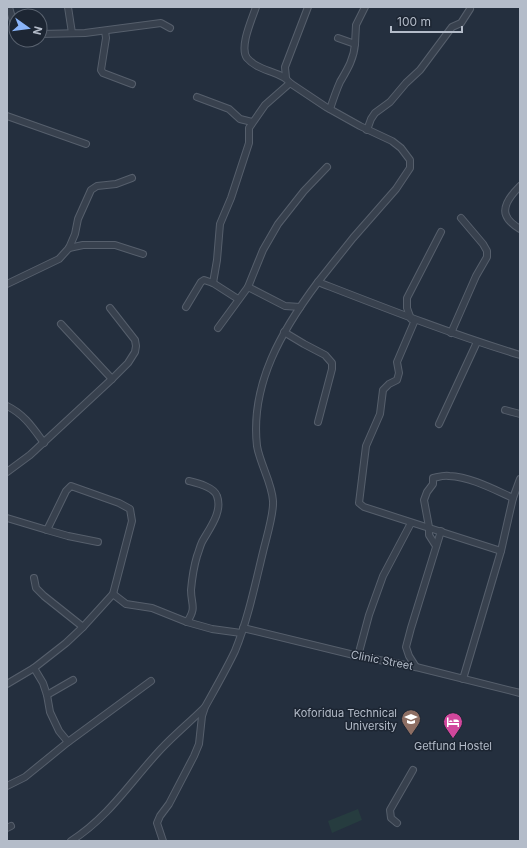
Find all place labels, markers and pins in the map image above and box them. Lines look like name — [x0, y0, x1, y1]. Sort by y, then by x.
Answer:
place label: Koforidua Technical University — [294, 706, 397, 733]
school or university icon: Koforidua Technical University — [400, 708, 422, 736]
hotel icon: Getfund Hostel — [442, 711, 464, 739]
place label: Getfund Hostel — [414, 739, 492, 753]

